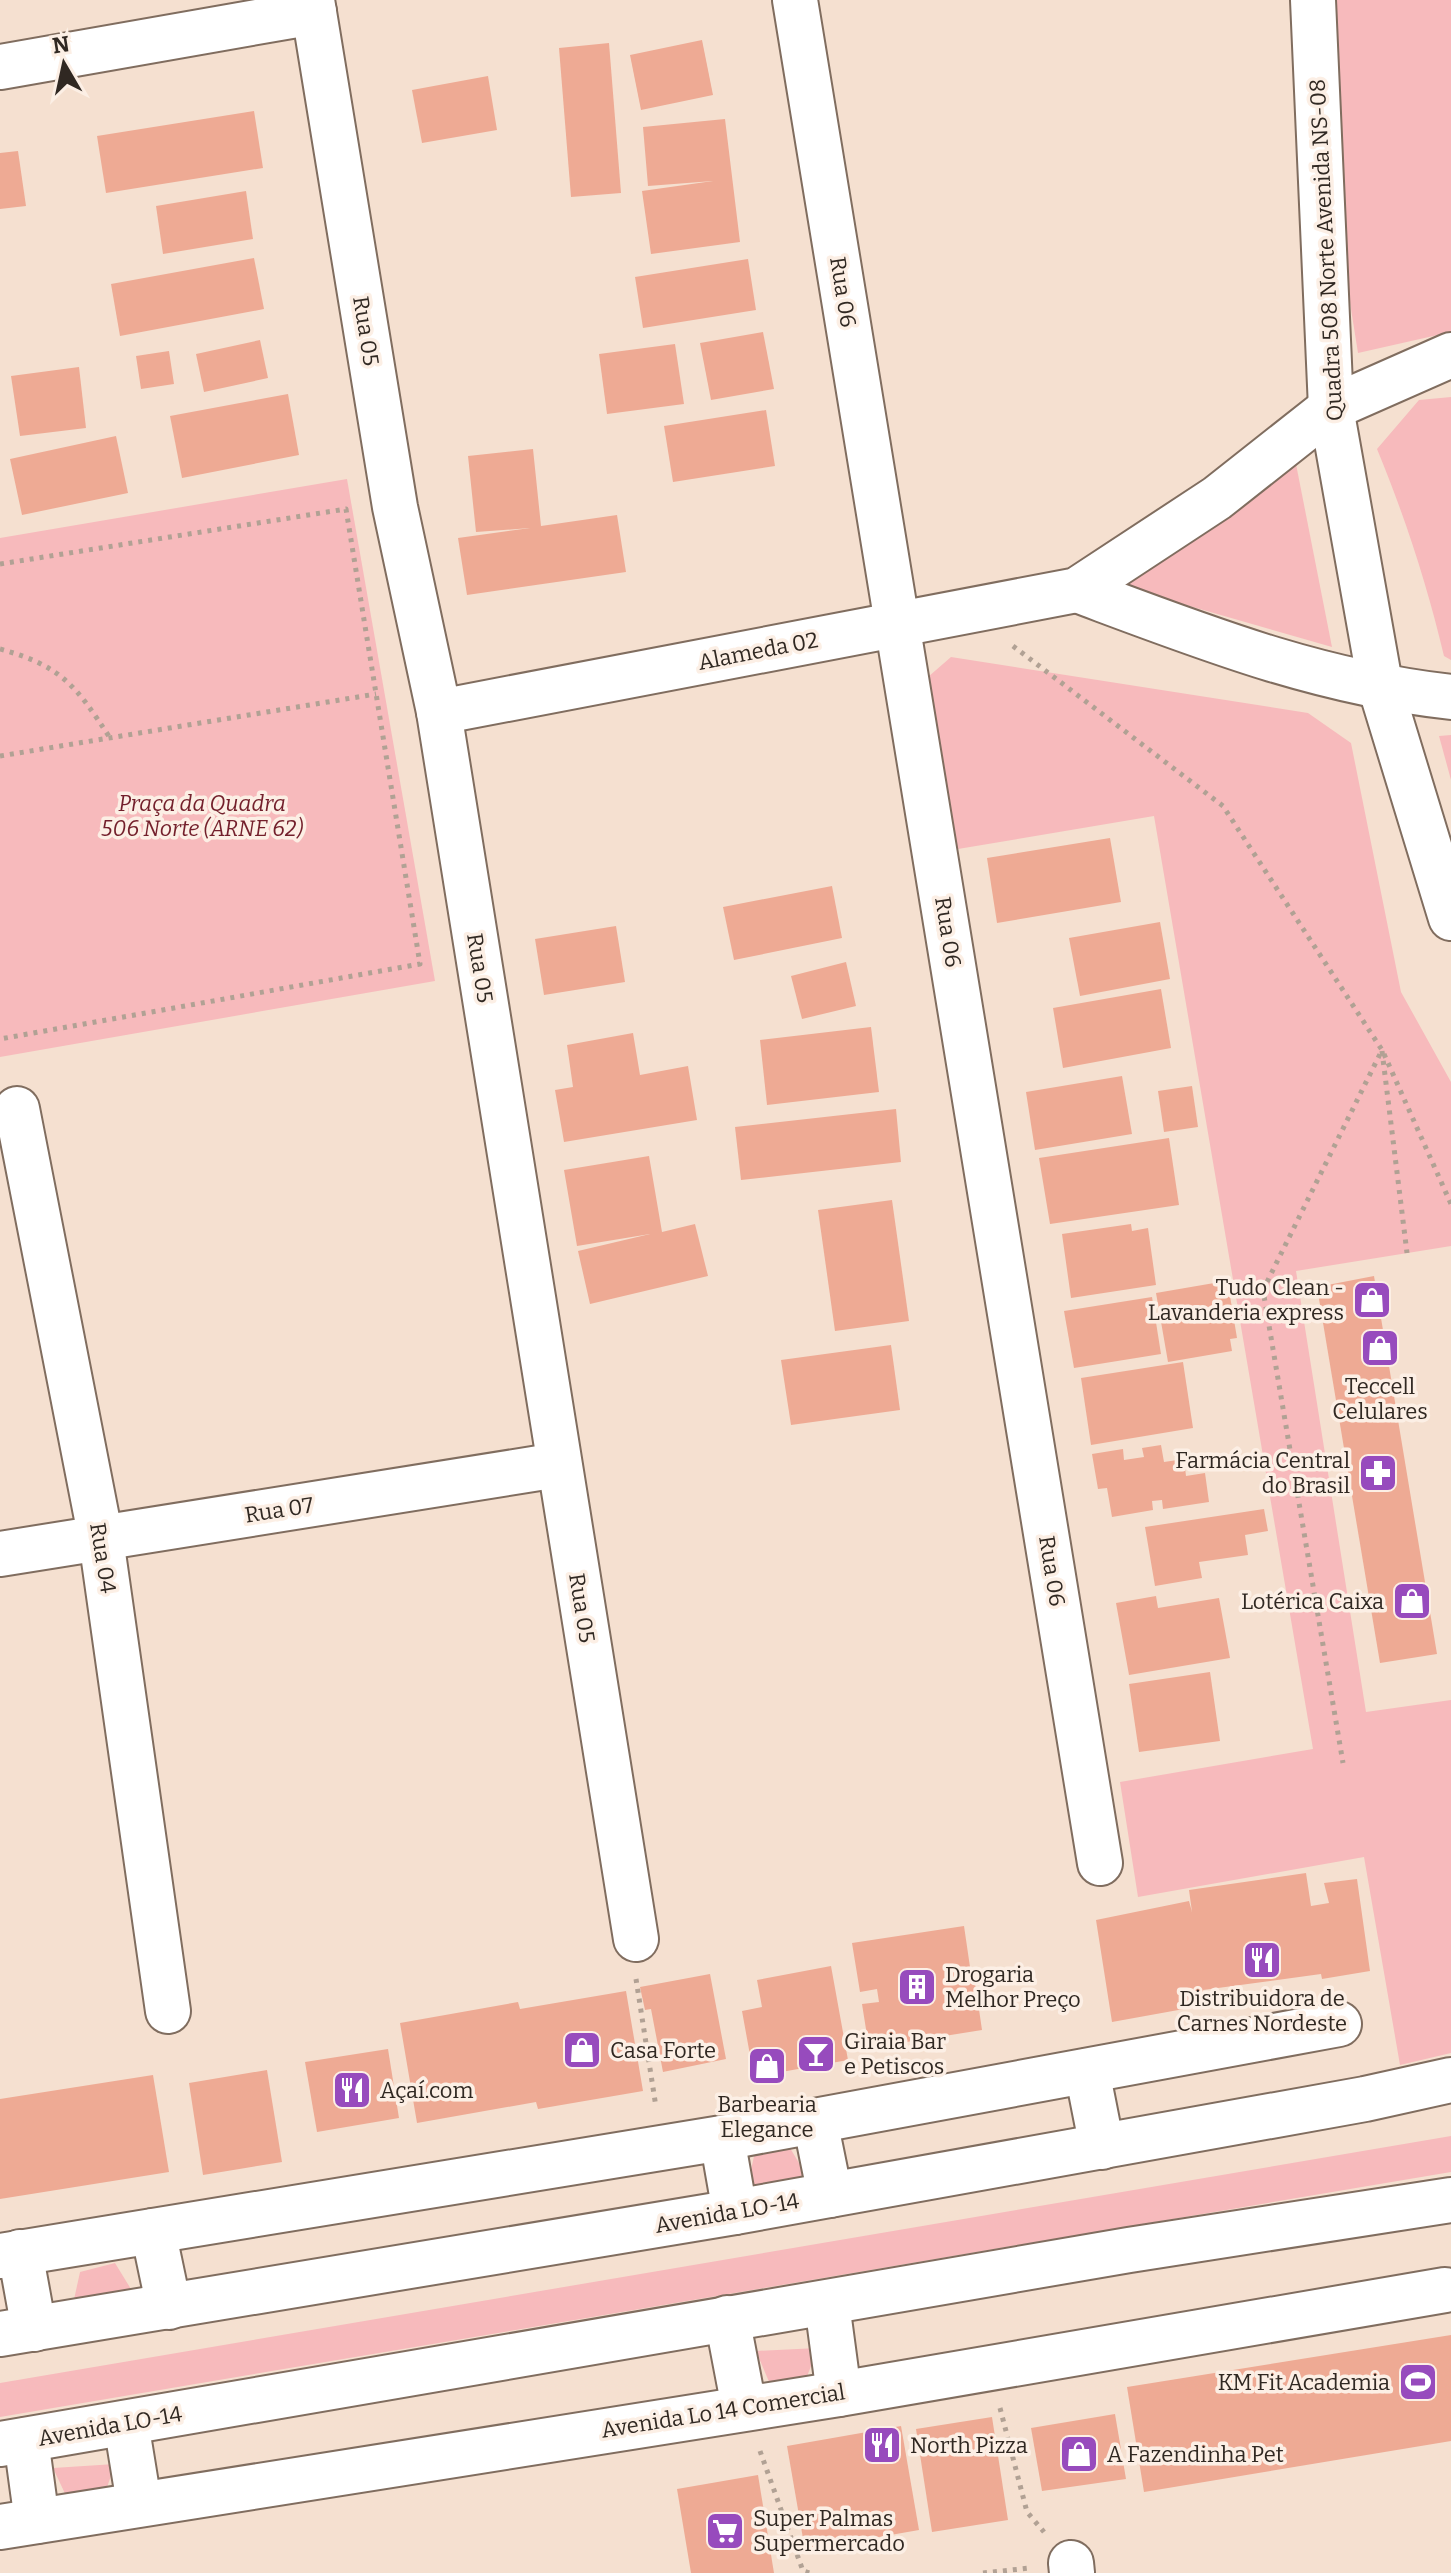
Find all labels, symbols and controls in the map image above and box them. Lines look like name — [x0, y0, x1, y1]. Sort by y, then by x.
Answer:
north arrow — [24, 24, 104, 104]
text: N — [50, 30, 71, 59]
street label: Quadra 508 Norte Avenida NS-08 — [1304, 78, 1348, 422]
street label: Rua 06 — [824, 255, 862, 329]
street label: Rua 05 — [347, 294, 385, 368]
street label: Alameda 02 — [696, 626, 820, 676]
park label: Praça da Quadra 506 Norte (ARNE 62) — [101, 790, 304, 842]
street label: Rua 06 — [929, 895, 967, 969]
street label: Rua 05 — [461, 931, 499, 1005]
place label: Tudo Clean - Lavanderia express — [1148, 1274, 1344, 1326]
shop icon: Tudo Clean - Lavanderia express — [1351, 1279, 1393, 1321]
shop icon: Teccell Celulares — [1359, 1327, 1401, 1369]
place label: Teccell Celulares — [1332, 1373, 1428, 1425]
place label: Farmácia Central do Brasil — [1175, 1447, 1350, 1499]
pharmacy icon: Farmácia Central do Brasil — [1357, 1452, 1399, 1494]
street label: Rua 07 — [243, 1491, 315, 1529]
street label: Rua 04 — [84, 1521, 122, 1595]
street label: Rua 06 — [1033, 1534, 1071, 1608]
street label: Rua 05 — [563, 1571, 601, 1645]
shop icon: Lotérica Caixa — [1391, 1580, 1433, 1622]
place label: Lotérica Caixa — [1241, 1588, 1384, 1615]
restaurant icon: Distribuidora de Carnes Nordeste — [1241, 1939, 1283, 1981]
place label: Drogaria Melhor Preço — [945, 1961, 1081, 2013]
building icon: Drogaria Melhor Preço — [896, 1966, 938, 2008]
place label: Distribuidora de Carnes Nordeste — [1177, 1985, 1347, 2037]
place label: Giraia Bar e Petiscos — [844, 2028, 946, 2080]
shop icon: Casa Forte — [561, 2029, 603, 2071]
bar icon: Giraia Bar e Petiscos — [795, 2033, 837, 2075]
place label: Casa Forte — [610, 2037, 716, 2064]
shop icon: Barbearia Elegance — [746, 2045, 788, 2087]
restaurant icon: Açaí.com — [331, 2069, 373, 2111]
place label: Açaí.com — [380, 2077, 474, 2104]
place label: Barbearia Elegance — [717, 2091, 817, 2143]
street label: Avenida LO-14 — [653, 2187, 801, 2239]
sports icon: KM Fit Academia — [1397, 2361, 1439, 2403]
place label: KM Fit Academia — [1218, 2369, 1390, 2396]
street label: Avenida Lo 14 Comercial — [599, 2378, 847, 2444]
street label: Avenida LO-14 — [36, 2400, 184, 2452]
restaurant icon: North Pizza — [861, 2424, 903, 2466]
place label: North Pizza — [910, 2432, 1028, 2459]
shop icon: A Fazendinha Pet — [1058, 2433, 1100, 2475]
place label: A Fazendinha Pet — [1107, 2441, 1284, 2468]
place label: Super Palmas Supermercado — [753, 2505, 905, 2557]
supermarket icon: Super Palmas Supermercado — [704, 2510, 746, 2552]

